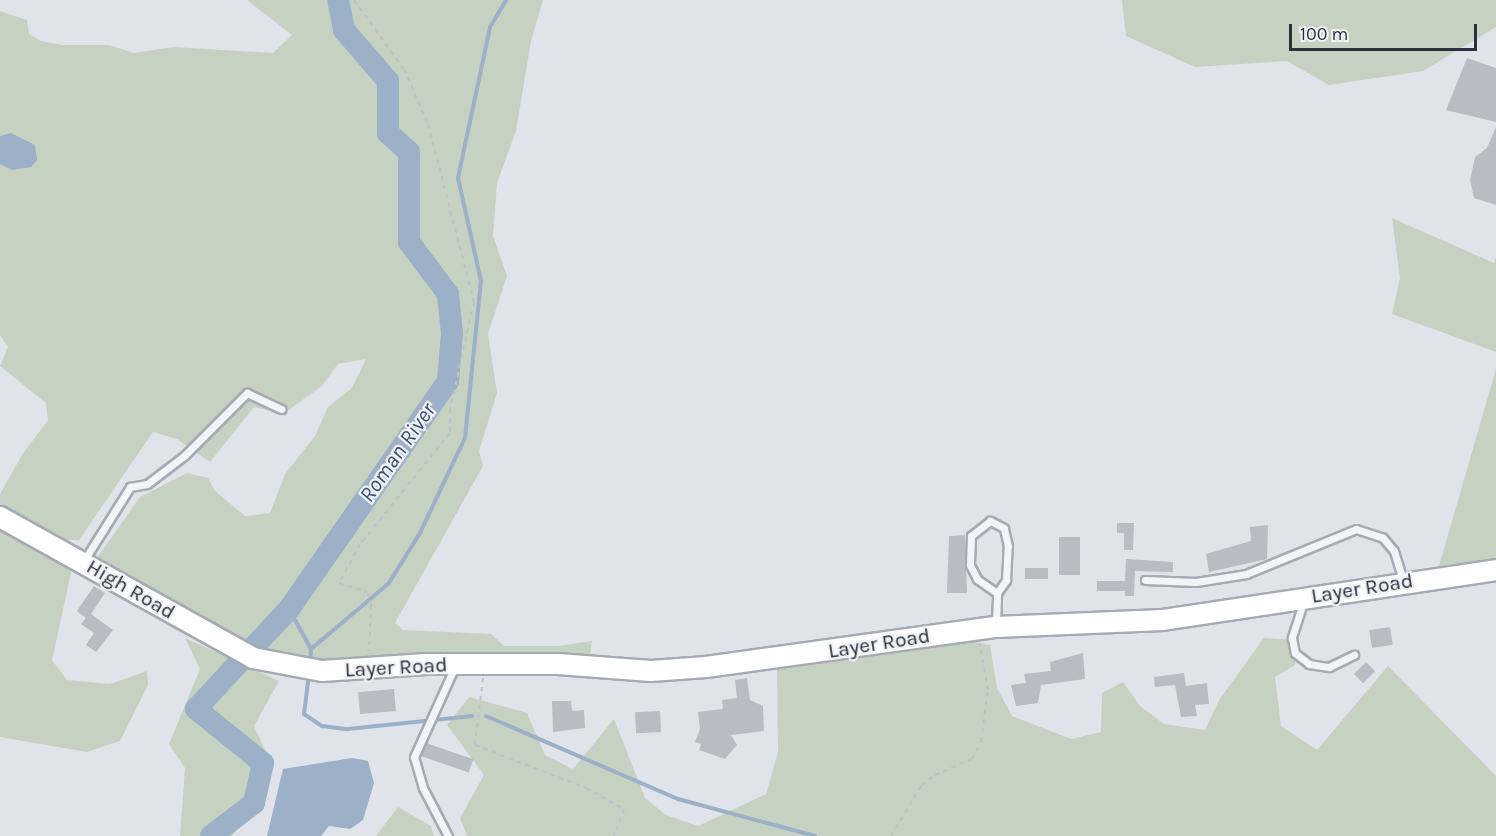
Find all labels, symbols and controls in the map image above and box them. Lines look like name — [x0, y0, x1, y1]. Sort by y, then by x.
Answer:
scale bar — [1292, 12, 1480, 50]
text: 100 m — [1300, 23, 1348, 45]
water label: Roman River — [354, 398, 442, 508]
street label: High Road — [82, 554, 180, 624]
street label: Layer Road — [1309, 568, 1415, 608]
street label: Layer Road — [826, 623, 932, 663]
street label: Layer Road — [344, 652, 448, 682]

